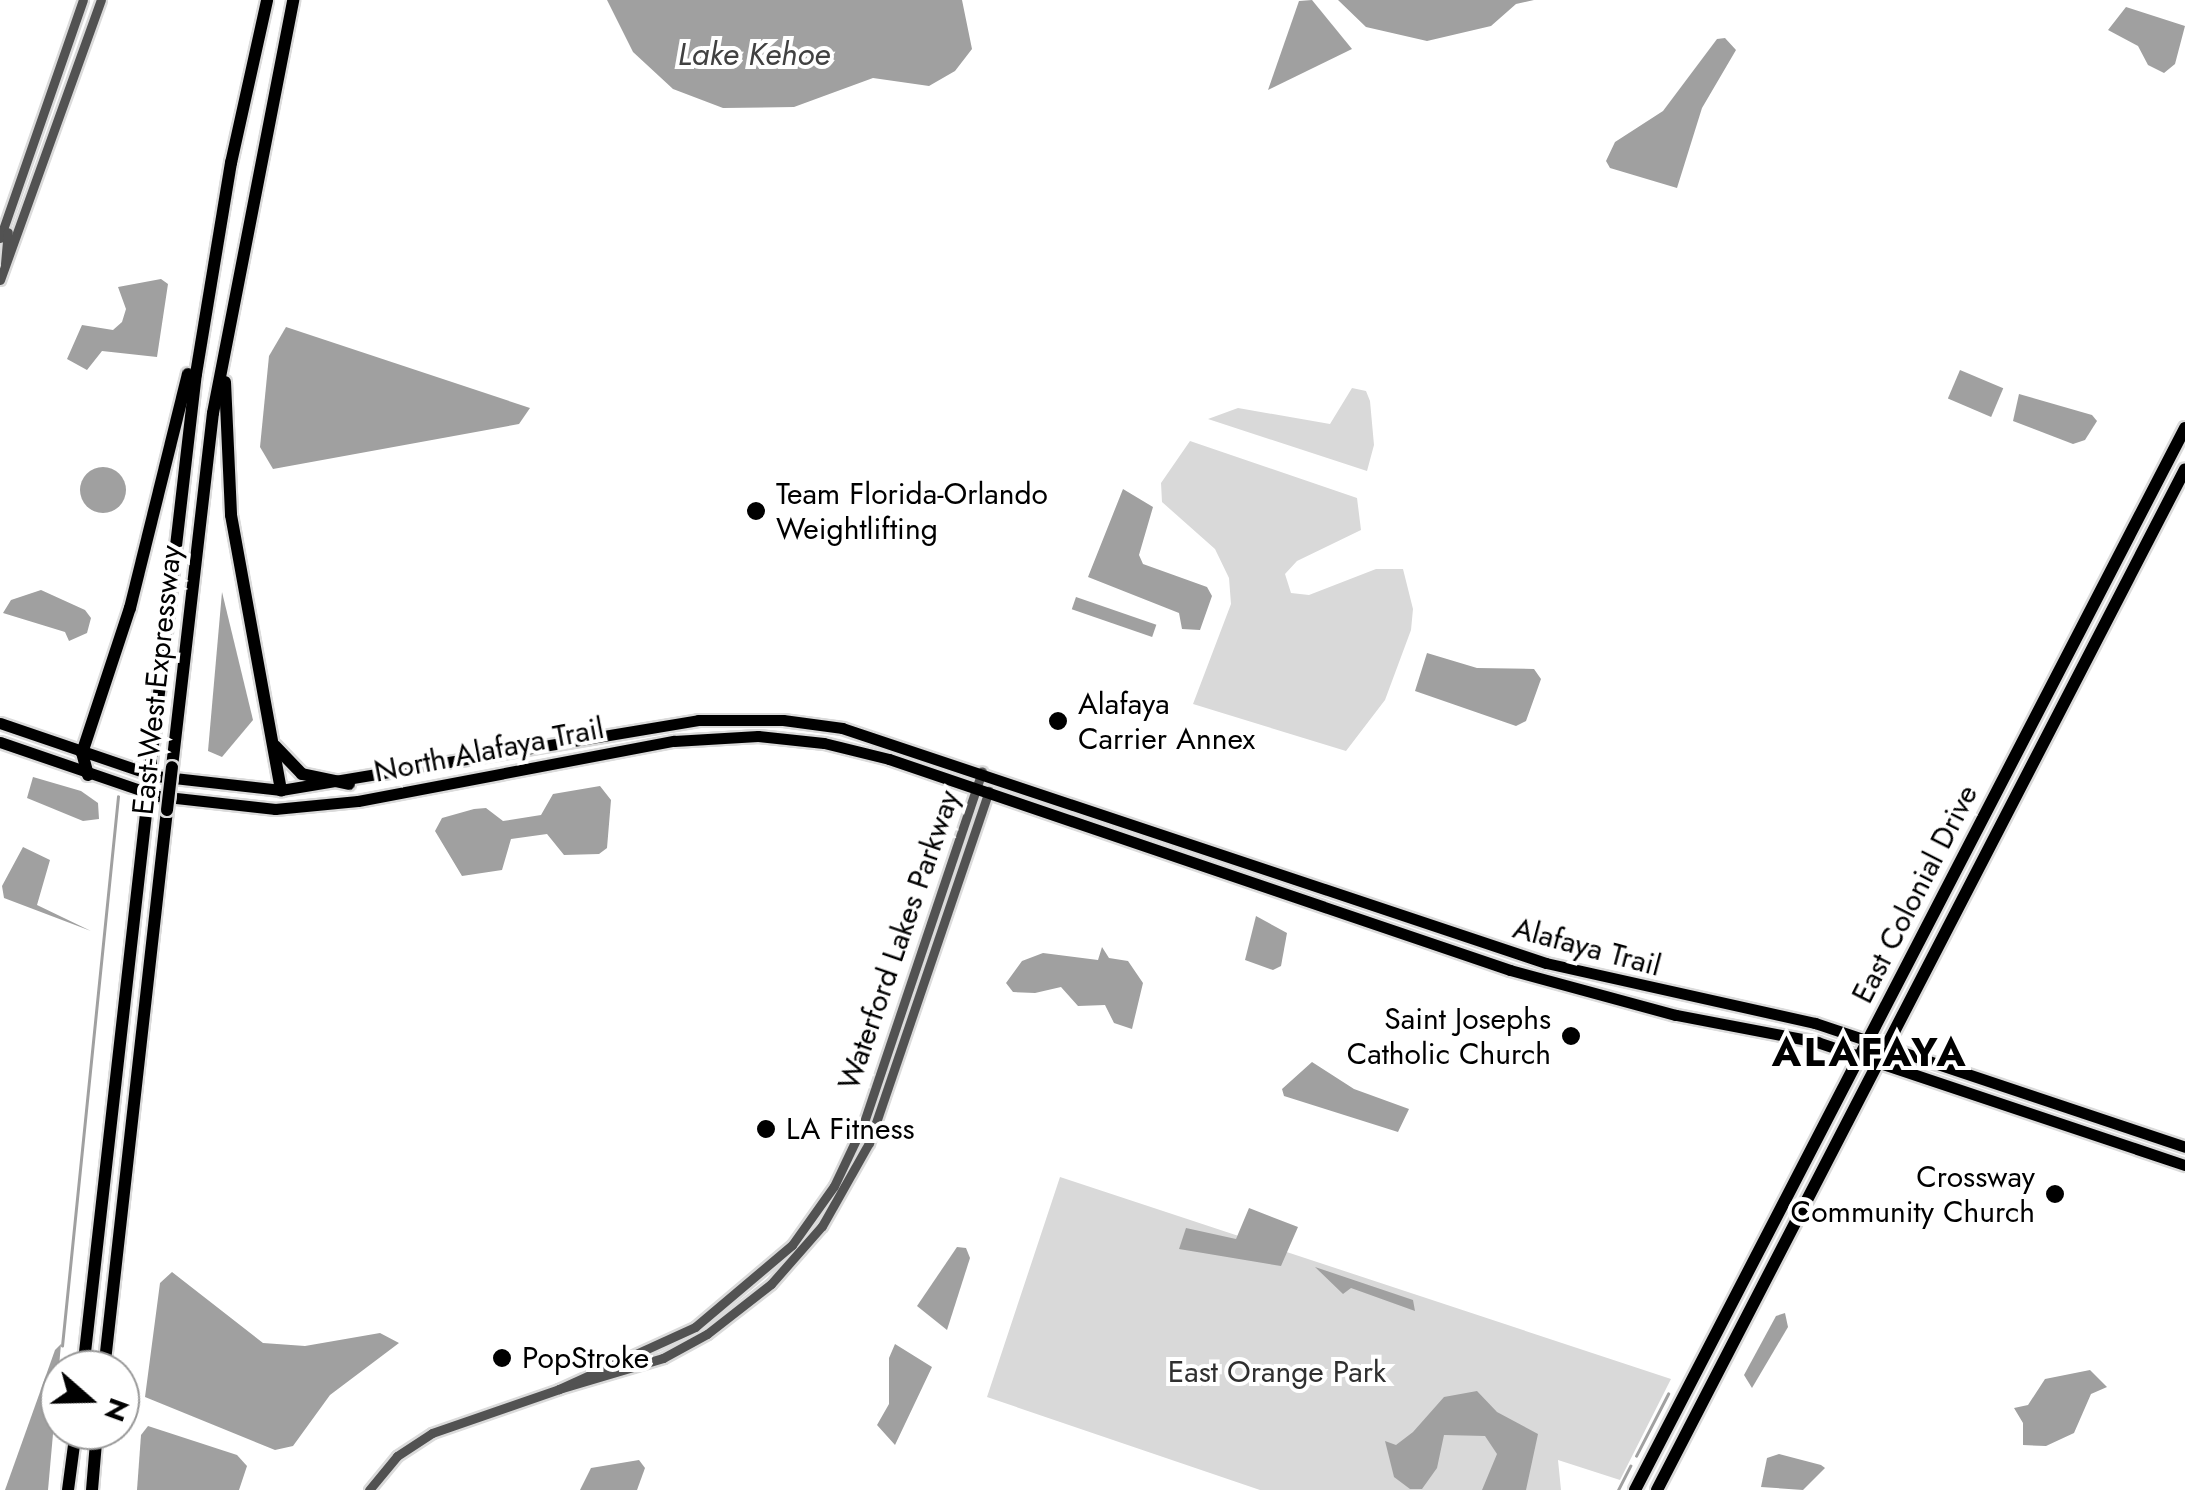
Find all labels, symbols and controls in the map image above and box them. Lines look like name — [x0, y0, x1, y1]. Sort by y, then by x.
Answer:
water label: Lake Kehoe — [678, 35, 830, 73]
place label: Team Florida-Orlando Weightlifting — [776, 476, 1048, 546]
marker: Team Florida-Orlando Weightlifting — [745, 500, 767, 522]
street label: East-West Expressway — [125, 543, 189, 817]
place label: Alafaya Carrier Annex — [1078, 686, 1255, 756]
street label: North Alafaya Trail — [371, 710, 607, 790]
marker: Alafaya Carrier Annex — [1047, 710, 1069, 732]
street label: East Colonial Drive — [1844, 779, 1986, 1009]
street label: Waterford Lakes Parkway — [831, 785, 967, 1095]
street label: Alafaya Trail — [1509, 910, 1665, 984]
place label: Saint Josephs Catholic Church — [1347, 1001, 1551, 1072]
marker: Saint Josephs Catholic Church — [1560, 1025, 1582, 1047]
district label: ALAFAYA — [1772, 1028, 1968, 1076]
place label: LA Fitness — [786, 1111, 915, 1147]
marker: LA Fitness — [755, 1118, 777, 1140]
place label: Crossway Community Church — [1791, 1159, 2035, 1230]
marker: Crossway Community Church — [2044, 1183, 2066, 1205]
place label: PopStroke — [522, 1340, 649, 1376]
marker: PopStroke — [491, 1347, 513, 1369]
north arrow — [40, 1350, 140, 1450]
park label: East Orange Park — [1168, 1354, 1386, 1390]
text: N — [94, 1392, 140, 1427]

